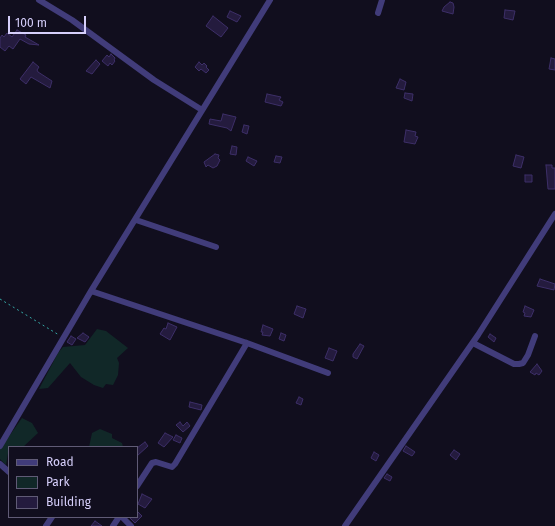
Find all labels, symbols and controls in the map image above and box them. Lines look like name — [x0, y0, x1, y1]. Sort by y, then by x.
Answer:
scale bar — [10, 8, 88, 34]
text: 100 m — [15, 16, 47, 30]
legend — [8, 446, 138, 518]
text: Road — [46, 455, 74, 469]
text: Park — [46, 475, 70, 489]
text: Building — [46, 495, 91, 509]

